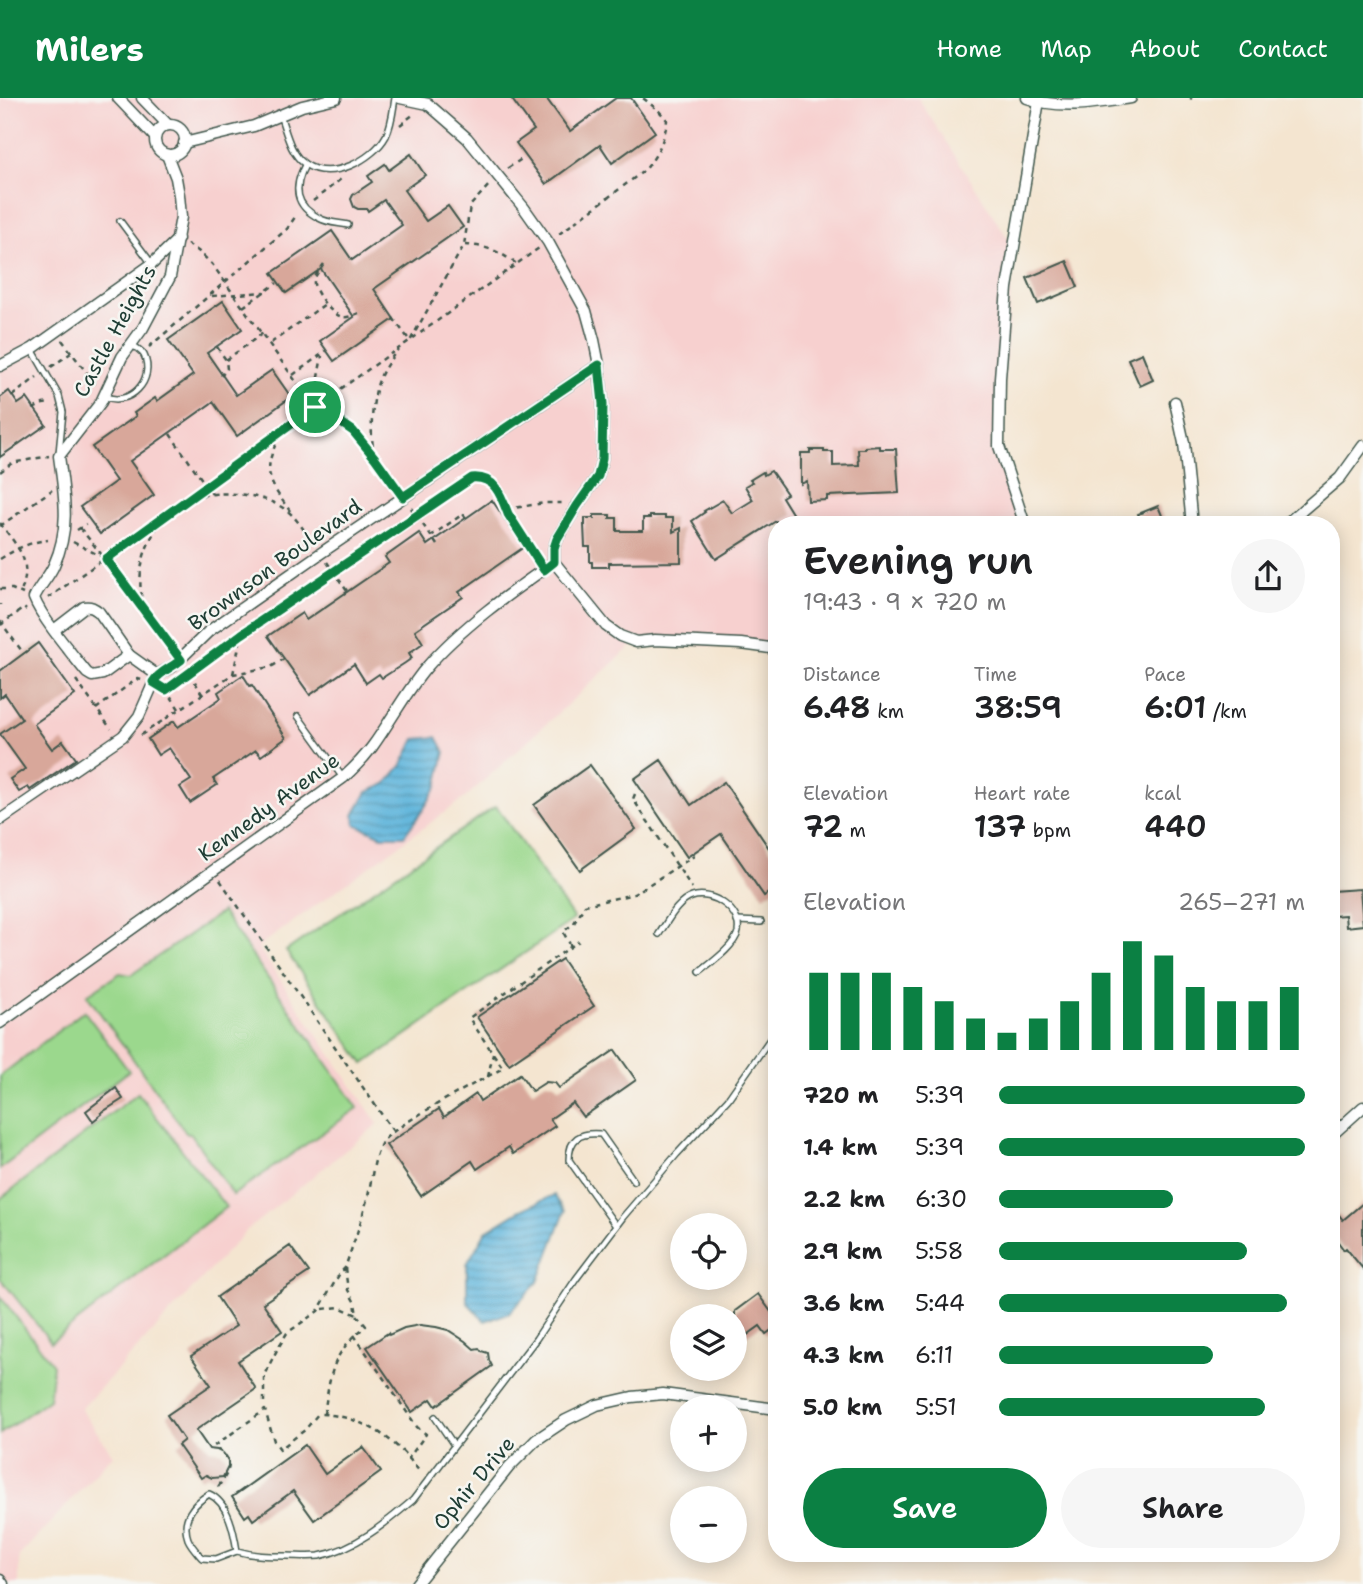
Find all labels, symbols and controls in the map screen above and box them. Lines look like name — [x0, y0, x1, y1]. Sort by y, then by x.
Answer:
text: Milers — [35, 27, 144, 72]
text: Home — [936, 33, 1002, 65]
text: Map — [1040, 33, 1092, 65]
text: About — [1130, 33, 1200, 65]
text: Contact — [1238, 33, 1328, 65]
street label: Castle Heights — [67, 260, 163, 402]
pin — [285, 377, 345, 437]
icon: arrive — [296, 388, 334, 426]
street label: Brownson Boulevard — [183, 492, 367, 638]
text: Evening run — [803, 535, 1033, 586]
button: share — [1231, 539, 1305, 613]
text: 19:43 · 9 × 720 m — [803, 587, 1006, 617]
text: Distance — [803, 662, 881, 687]
text: Time — [974, 662, 1017, 687]
text: Pace — [1144, 662, 1186, 687]
text: 6.48 — [803, 687, 871, 728]
text: 38:59 — [974, 687, 1062, 728]
text: 6:01 — [1144, 687, 1207, 728]
text: km — [871, 699, 904, 724]
text: /km — [1207, 699, 1247, 724]
street label: Kennedy Avenue — [193, 746, 345, 868]
text: Elevation — [803, 781, 888, 806]
text: Heart rate — [974, 781, 1070, 806]
text: kcal — [1144, 781, 1181, 806]
text: 72 — [803, 806, 843, 847]
text: 137 — [974, 806, 1026, 847]
text: 440 — [1144, 806, 1207, 847]
text: m — [843, 818, 866, 843]
text: bpm — [1026, 818, 1071, 843]
text: Elevation — [803, 887, 906, 917]
text: 265–271 m — [1178, 887, 1305, 917]
text: 720 m — [803, 1080, 879, 1110]
text: 5:39 — [915, 1080, 964, 1110]
text: 1.4 km — [803, 1132, 877, 1162]
text: 5:39 — [915, 1132, 964, 1162]
text: 2.2 km — [803, 1184, 885, 1214]
text: 6:30 — [915, 1184, 967, 1214]
map controls — [670, 1213, 747, 1563]
button: locate — [670, 1213, 747, 1290]
text: 2.9 km — [803, 1236, 882, 1266]
text: 5:58 — [915, 1236, 964, 1266]
text: 3.6 km — [803, 1288, 884, 1318]
text: 5:44 — [915, 1288, 965, 1318]
button: layers — [670, 1304, 747, 1381]
text: 4.3 km — [803, 1340, 884, 1370]
text: 6:11 — [915, 1340, 953, 1370]
text: 5.0 km — [803, 1392, 882, 1422]
text: 5:51 — [915, 1392, 957, 1422]
button: + — [670, 1395, 747, 1472]
street label: Ophir Drive — [427, 1430, 521, 1536]
button: Save — [803, 1468, 1047, 1548]
button: Share — [1061, 1468, 1305, 1548]
button: − — [670, 1486, 747, 1563]

